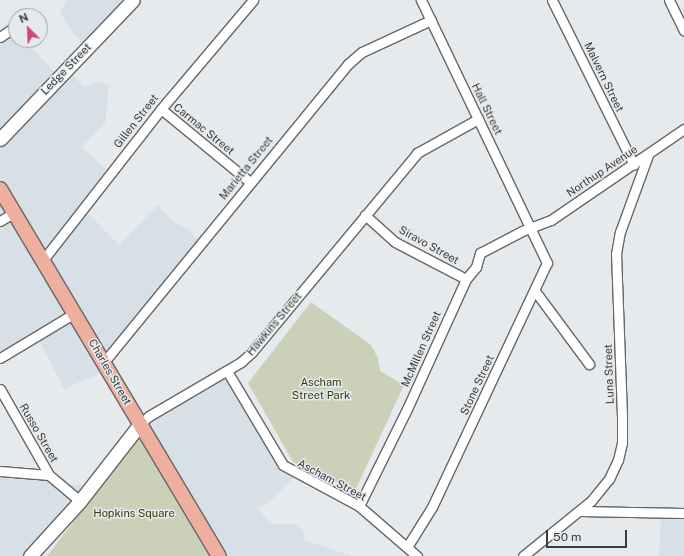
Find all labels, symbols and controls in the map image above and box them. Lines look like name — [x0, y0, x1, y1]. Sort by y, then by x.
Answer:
north arrow — [8, 8, 48, 48]
text: N — [17, 11, 30, 25]
street label: Ledge Street — [38, 40, 94, 98]
street label: Malvern Street — [581, 40, 627, 114]
street label: Hall Street — [469, 81, 505, 137]
street label: Gillen Street — [111, 92, 161, 150]
street label: Carmac Street — [171, 101, 237, 157]
street label: Marietta Street — [216, 134, 276, 202]
street label: Northup Avenue — [564, 142, 640, 200]
street label: Siravo Street — [397, 223, 461, 267]
street label: Hawkins Street — [244, 290, 304, 358]
street label: McMillen Street — [398, 309, 444, 389]
street label: Charles Street — [86, 337, 134, 407]
street label: Luna Street — [601, 344, 617, 404]
street label: Stone Street — [457, 353, 497, 417]
park label: Ascham Street Park — [292, 376, 350, 402]
street label: Russo Street — [17, 401, 61, 465]
street label: Ascham Street — [295, 456, 369, 504]
park label: Hopkins Square — [93, 506, 175, 520]
scale bar — [548, 522, 629, 548]
text: 50 m — [553, 530, 581, 544]

